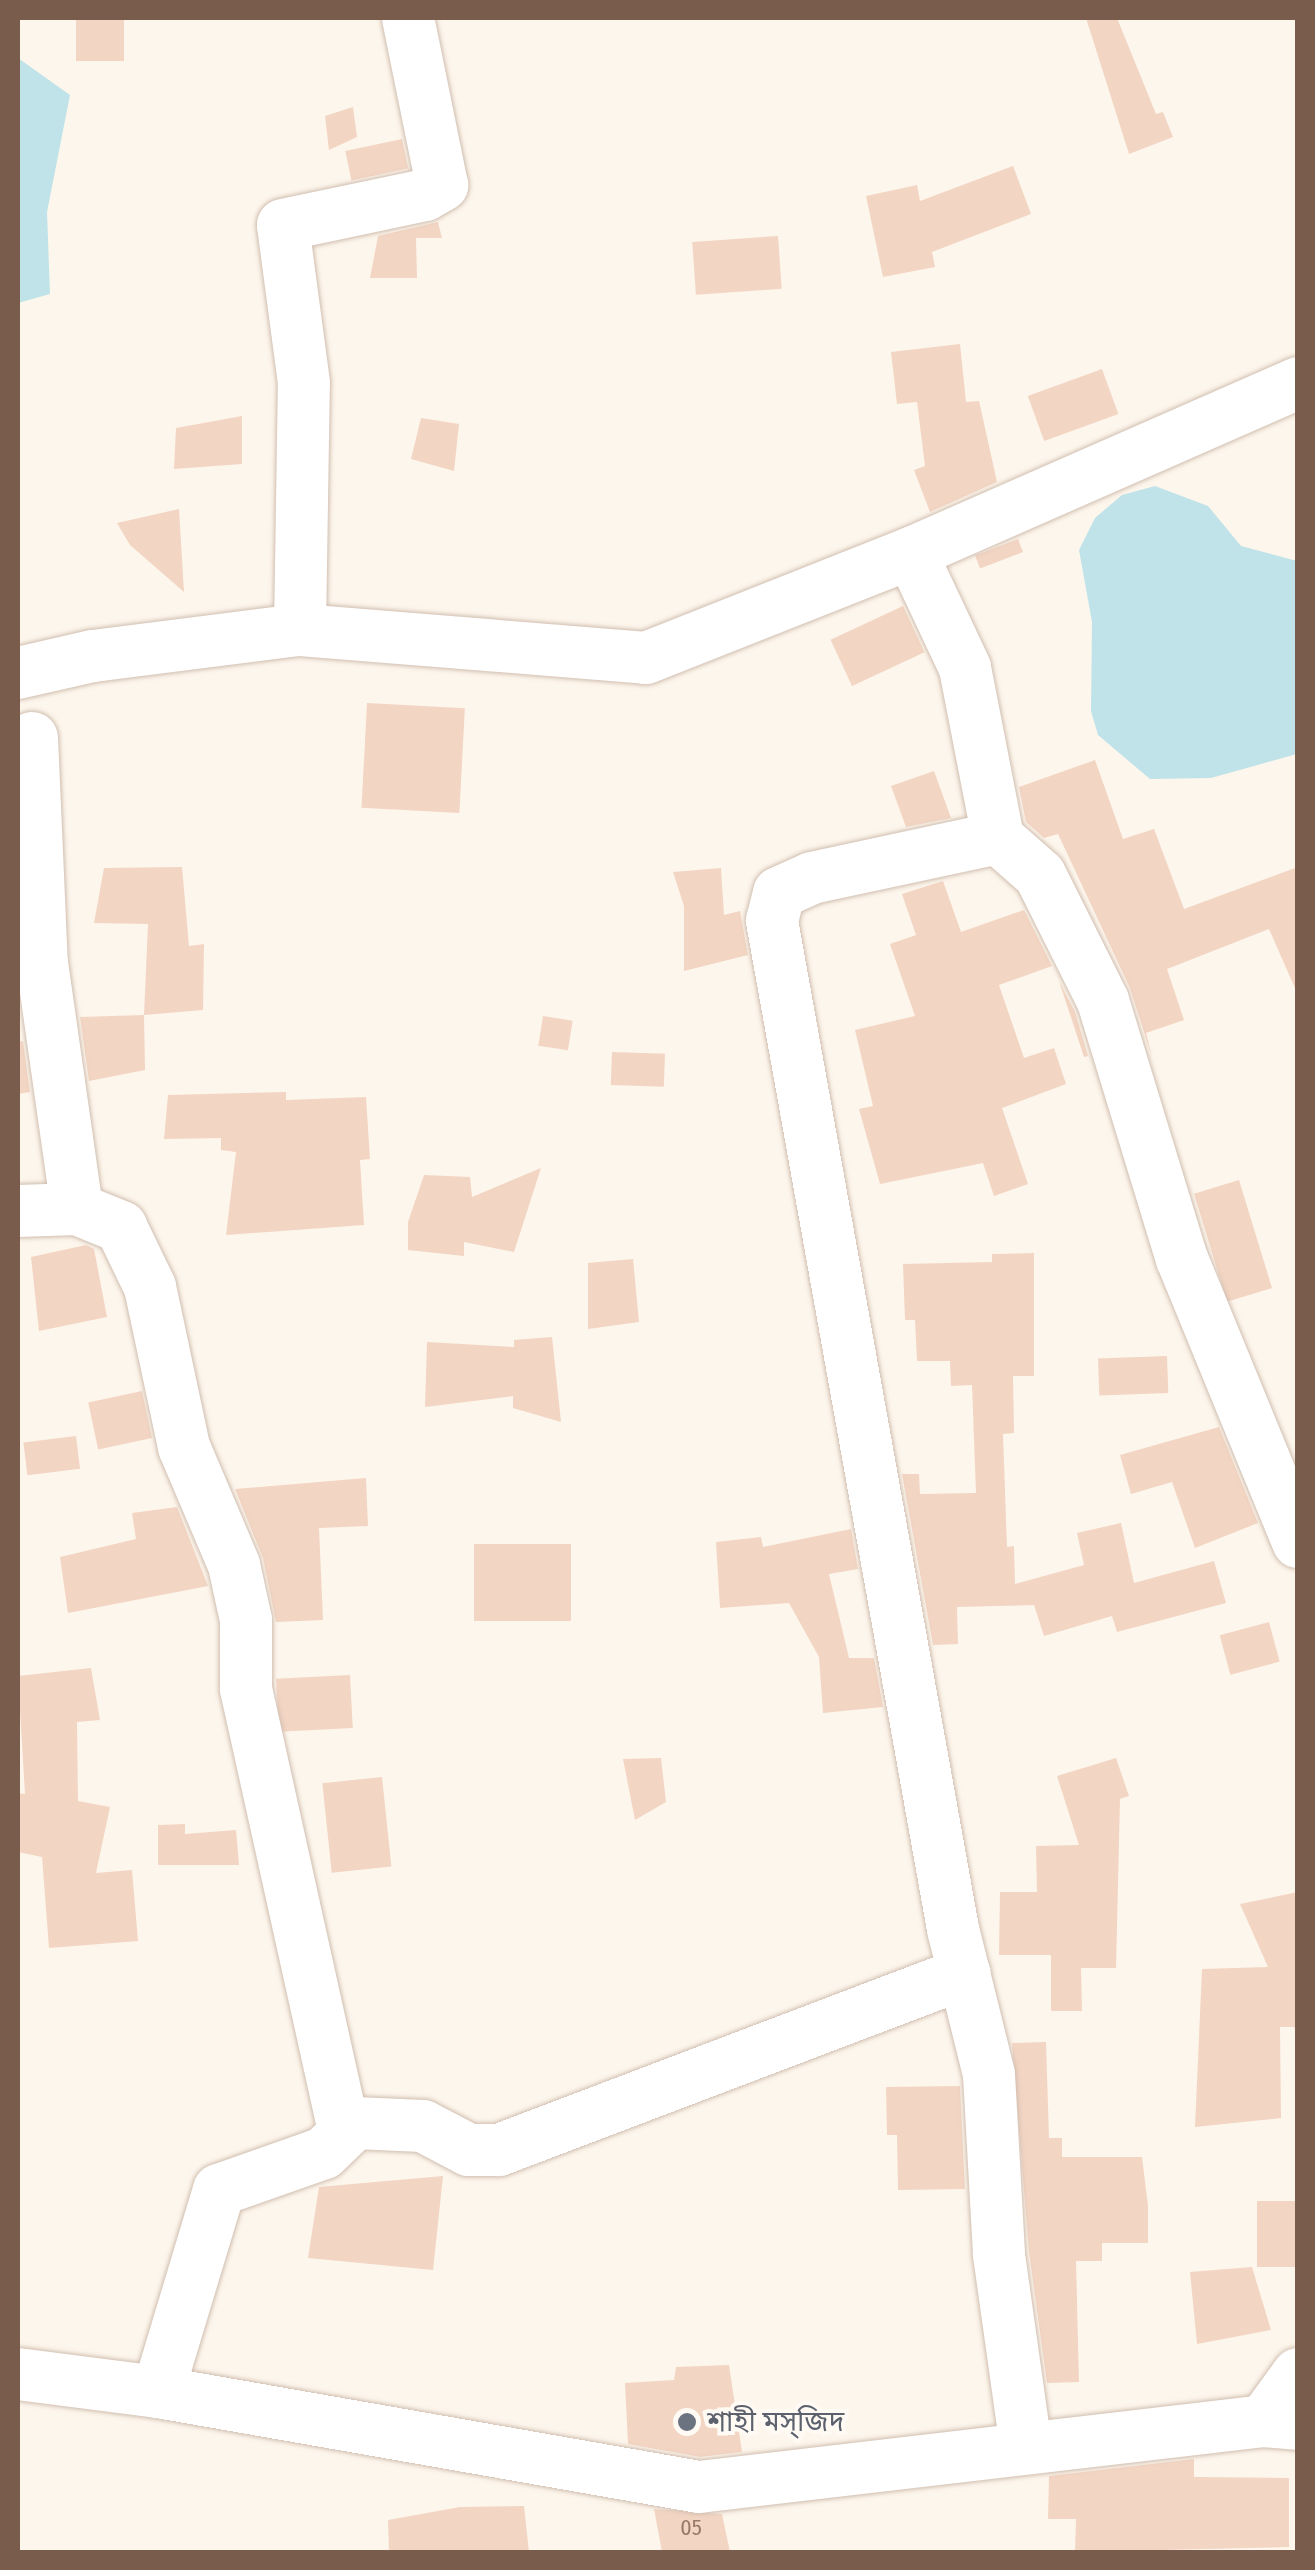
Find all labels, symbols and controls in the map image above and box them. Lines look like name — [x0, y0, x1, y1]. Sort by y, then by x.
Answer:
place label: শাহী মস্জিদ — [707, 2405, 844, 2439]
marker: শাহী মস্জিদ — [676, 2411, 698, 2433]
house number: 05 — [680, 2515, 702, 2541]

